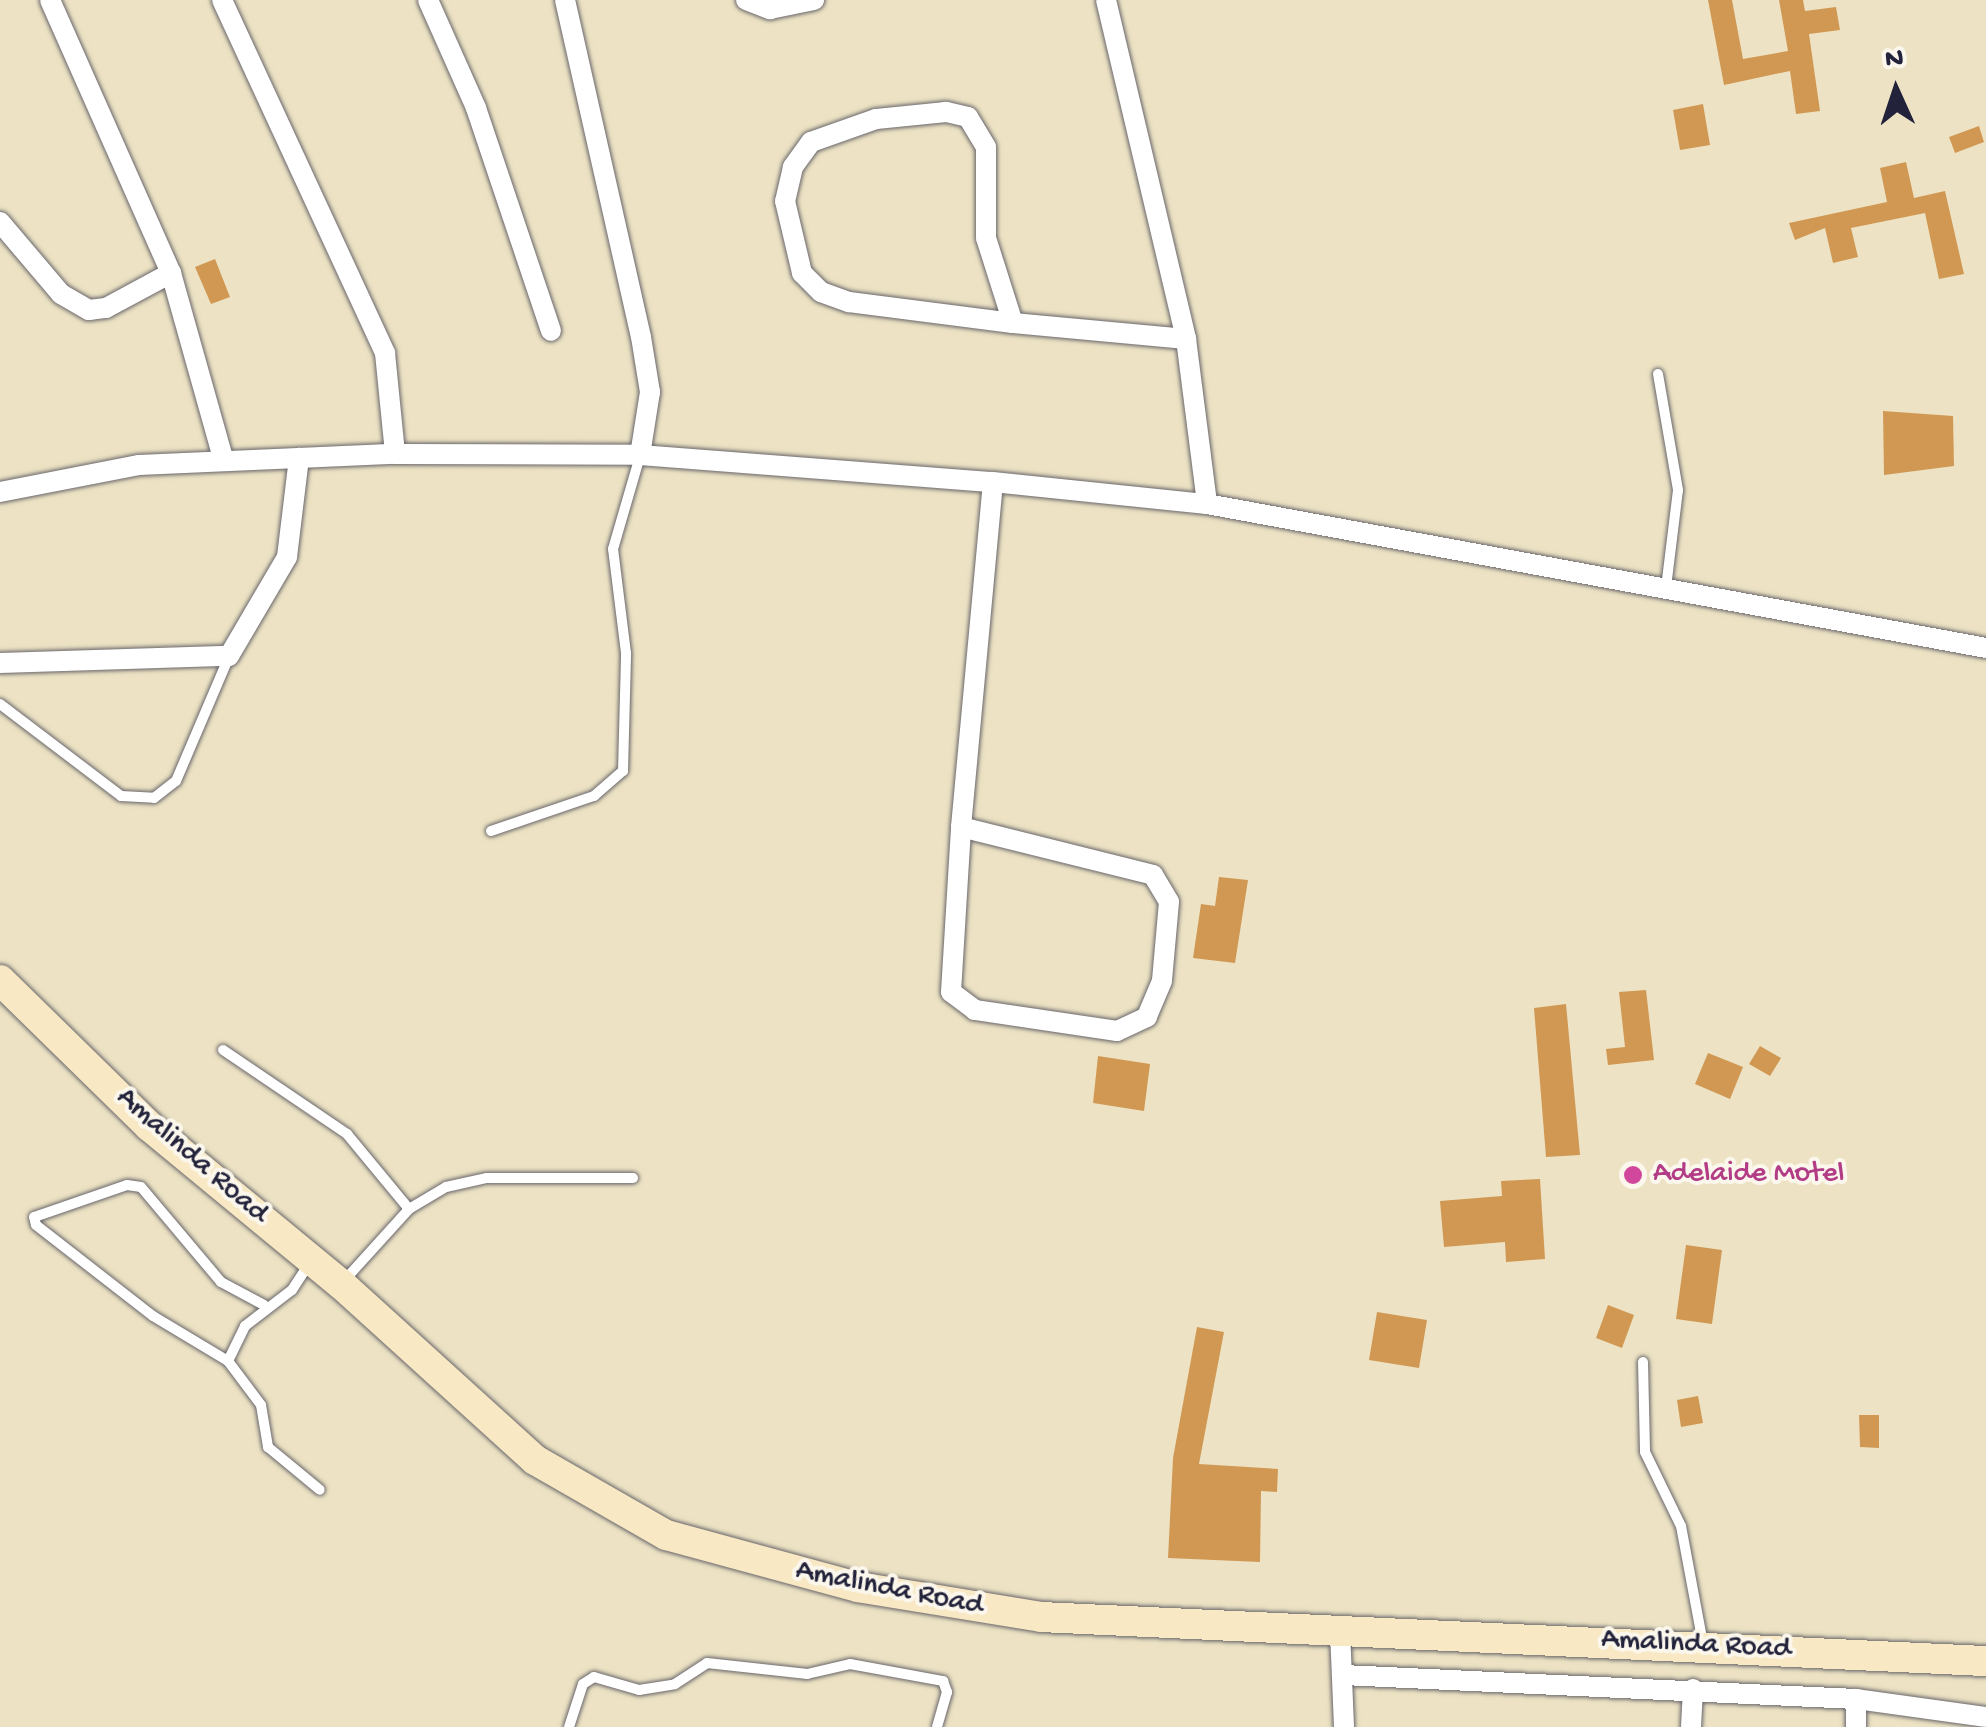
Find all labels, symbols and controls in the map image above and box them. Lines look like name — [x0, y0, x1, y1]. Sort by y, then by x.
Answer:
north arrow — [1846, 40, 1946, 140]
text: N — [1884, 43, 1904, 76]
street label: Amalinda Road — [108, 1081, 274, 1233]
place label: Adelaide Motel — [1653, 1157, 1844, 1193]
marker: Adelaide Motel — [1622, 1164, 1644, 1186]
street label: Amalinda Road — [792, 1554, 986, 1626]
street label: Amalinda Road — [1600, 1623, 1792, 1669]

